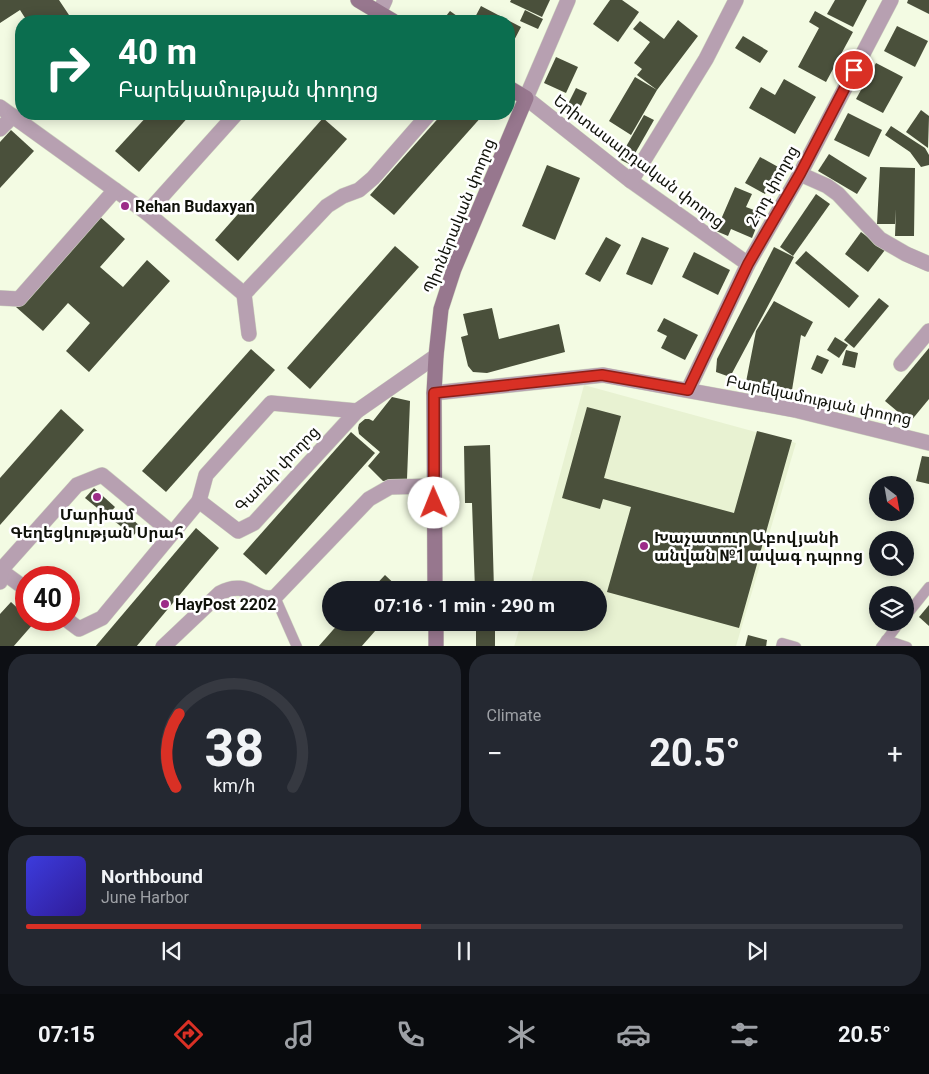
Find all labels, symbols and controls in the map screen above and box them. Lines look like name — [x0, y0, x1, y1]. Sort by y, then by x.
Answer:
text: 40 m — [118, 32, 197, 73]
icon: right — [35, 35, 100, 100]
pin — [833, 49, 875, 91]
icon: arrive — [840, 56, 868, 84]
text: Բարեկամության փողոց — [118, 77, 378, 102]
street label: Երիտասարդական փողոց — [550, 90, 728, 232]
street label: Պիոներական փողոց — [419, 136, 499, 296]
street label: 2-րդ փողոց — [742, 142, 802, 230]
place label: Rehan Budaxyan — [135, 197, 255, 216]
marker: Rehan Budaxyan — [119, 200, 131, 212]
street label: Բարեկամության փողոց — [724, 371, 914, 429]
street label: Գառնի փողոց — [231, 422, 323, 516]
position arrow — [407, 476, 459, 528]
north arrow — [869, 476, 914, 521]
map controls — [869, 476, 914, 631]
marker: Մարիամ Գեղեցկության Սրահ — [91, 491, 103, 503]
place label: Մարիամ Գեղեցկության Սրահ — [10, 505, 184, 542]
place label: Խաչատուր Աբովյանի անվան №1 ավագ դպրոց — [654, 528, 863, 565]
button: search — [869, 531, 914, 576]
marker: Խաչատուր Աբովյանի անվան №1 ավագ դպրոց — [638, 540, 650, 552]
speed limit sign: 40 — [15, 566, 80, 631]
button: layers — [869, 586, 914, 631]
text: 07:16 · 1 min · 290 m — [374, 594, 555, 617]
place label: HayPost 2202 — [175, 595, 276, 614]
marker: HayPost 2202 — [159, 598, 171, 610]
text: Climate — [487, 706, 541, 725]
text: 38 — [204, 718, 264, 779]
text: 20.5° — [649, 731, 740, 775]
text: − — [487, 737, 503, 770]
text: + — [887, 737, 903, 770]
text: km/h — [213, 775, 255, 796]
text: Northbound — [101, 865, 203, 888]
text: June Harbor — [101, 888, 189, 907]
icon: previous — [158, 937, 186, 965]
icon: pause — [450, 937, 478, 965]
icon: next — [743, 937, 771, 965]
icon: directions — [171, 1017, 206, 1052]
icon: music — [282, 1017, 317, 1052]
icon: phone — [393, 1017, 428, 1052]
icon: climate — [504, 1017, 539, 1052]
icon: car — [616, 1017, 651, 1052]
icon: filters — [727, 1017, 762, 1052]
text: 07:15 — [38, 1022, 95, 1047]
text: 20.5° — [838, 1022, 891, 1047]

